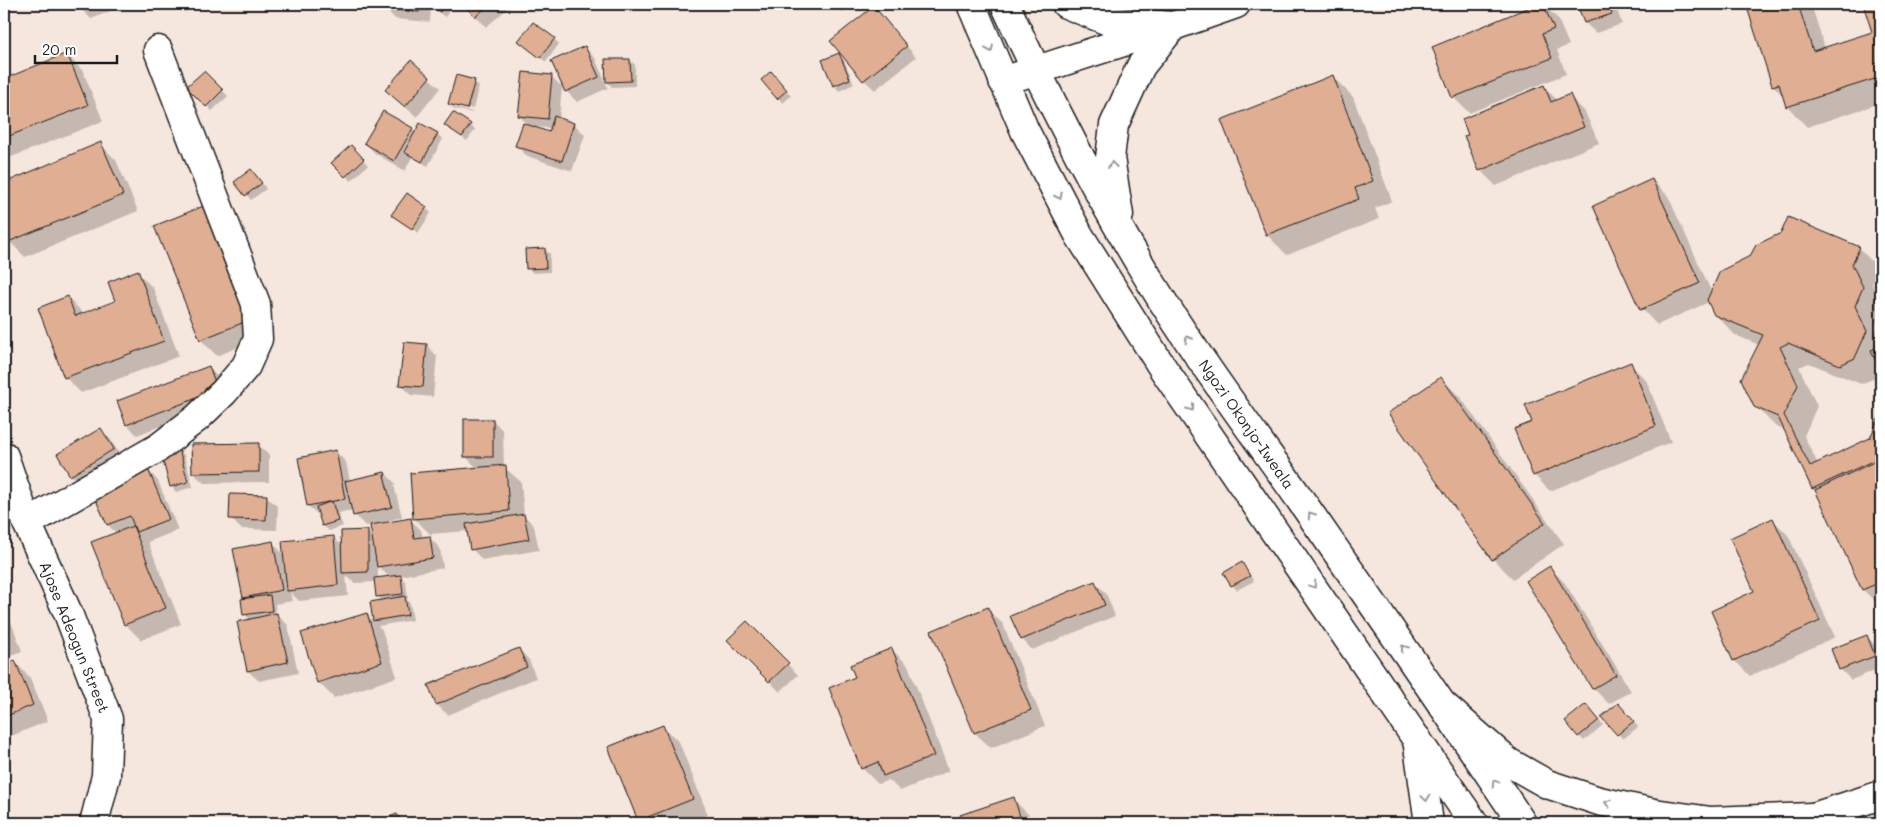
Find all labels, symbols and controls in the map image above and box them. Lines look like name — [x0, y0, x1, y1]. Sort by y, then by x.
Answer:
scale bar — [35, 32, 118, 64]
text: 20 m — [42, 39, 76, 59]
one-way arrow — [983, 44, 994, 53]
one-way arrow — [1107, 160, 1118, 168]
one-way arrow — [1053, 191, 1063, 200]
one-way arrow — [1185, 335, 1194, 344]
street label: Ngozi Okonjo-Iweala — [1195, 355, 1299, 493]
one-way arrow — [1185, 402, 1194, 412]
one-way arrow — [1308, 511, 1317, 521]
street label: Ajose Adeogun Street — [35, 558, 115, 716]
one-way arrow — [1307, 579, 1316, 589]
one-way arrow — [1401, 644, 1410, 654]
one-way arrow — [1492, 779, 1501, 788]
one-way arrow — [1420, 795, 1431, 803]
one-way arrow — [1603, 798, 1612, 809]

